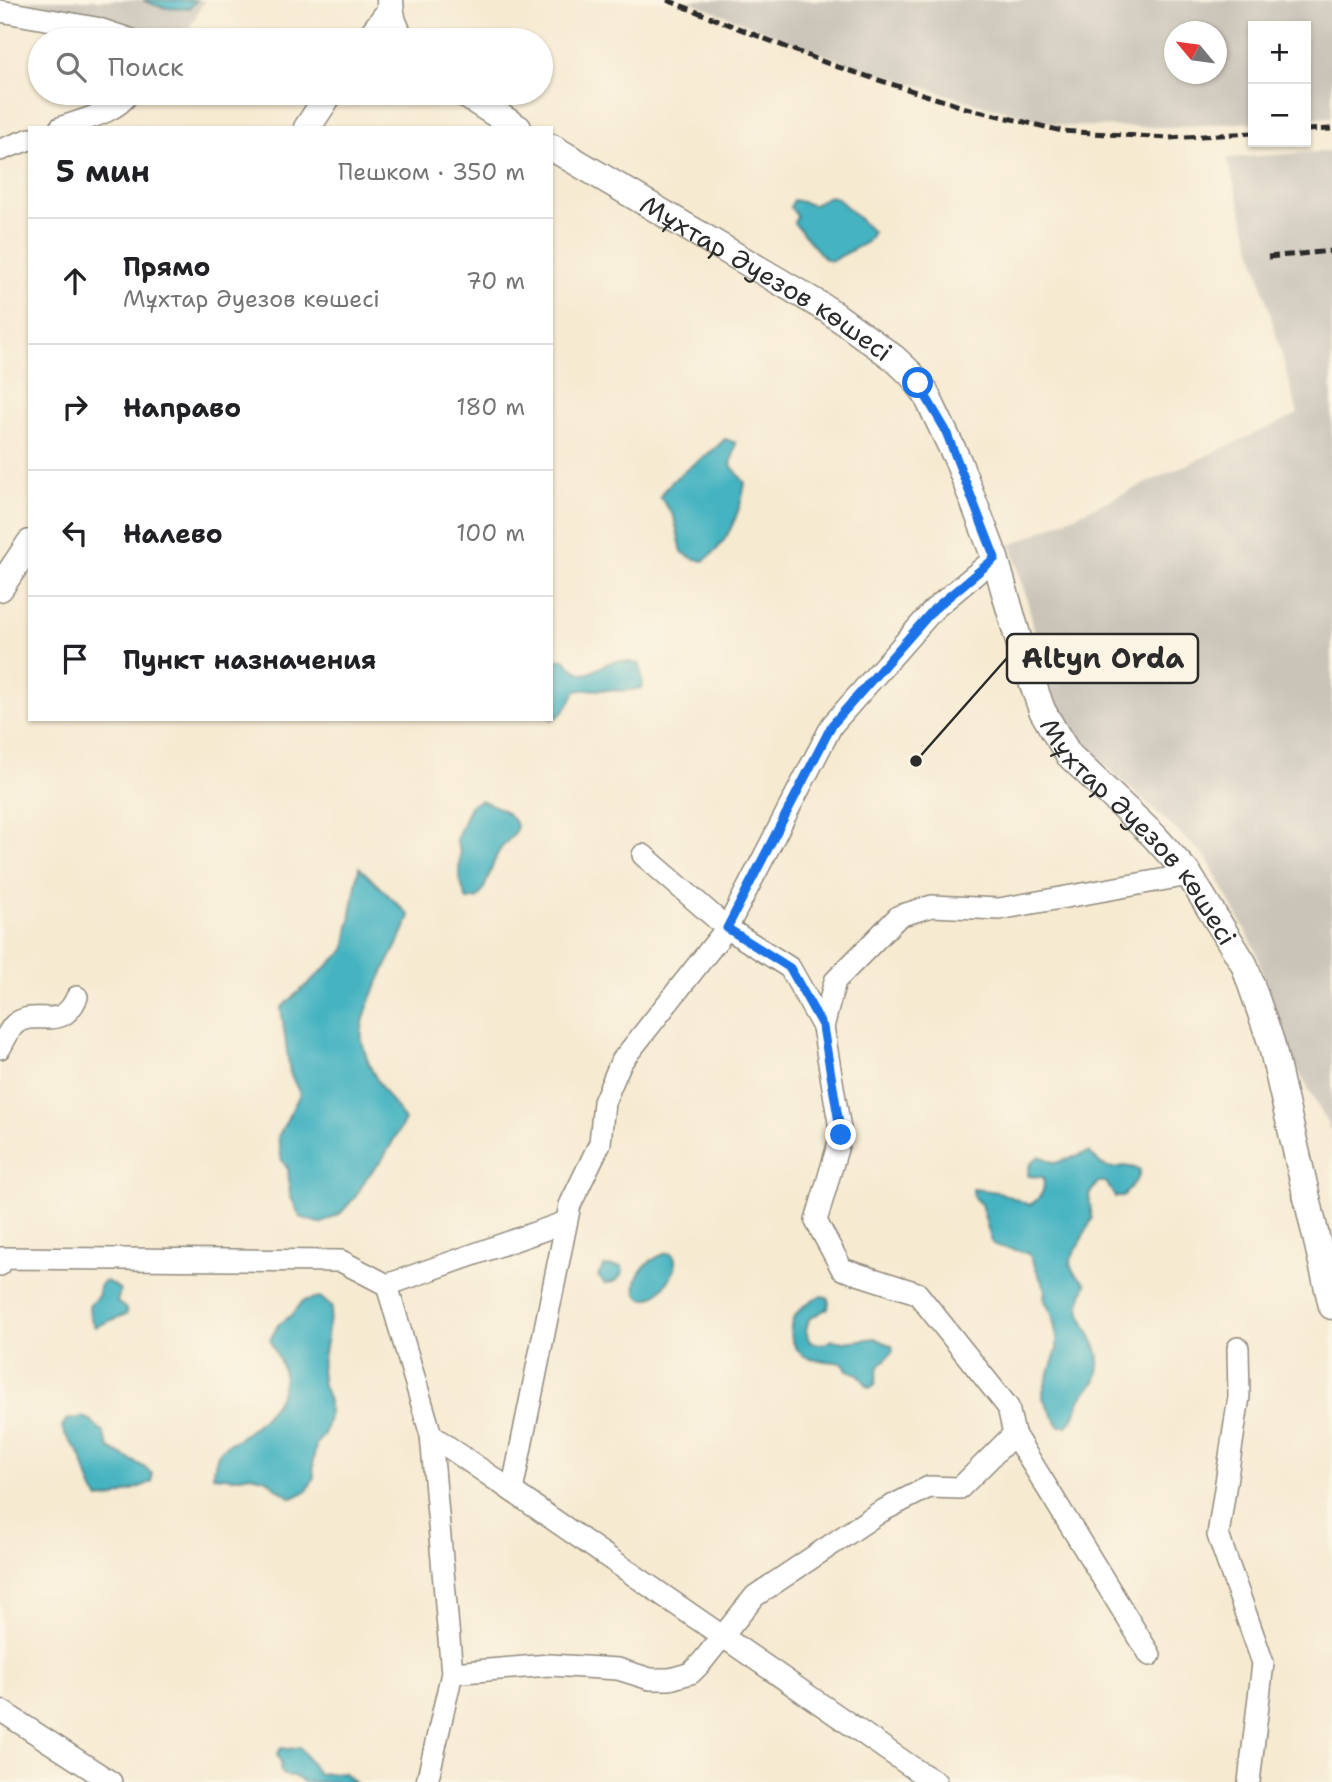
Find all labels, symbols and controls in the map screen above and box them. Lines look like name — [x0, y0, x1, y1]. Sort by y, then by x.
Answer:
north arrow — [1164, 21, 1227, 84]
map controls — [1248, 21, 1311, 147]
button: + — [1248, 21, 1311, 84]
search box — [28, 28, 553, 105]
icon: search — [52, 48, 90, 86]
text: Поиск — [108, 49, 184, 84]
button: − — [1248, 84, 1311, 147]
text: 5 мин — [56, 151, 150, 192]
text: Пешком · 350 m — [338, 157, 525, 187]
street label: Мұхтар Әуезов көшесі — [634, 186, 900, 369]
text: Прямо — [123, 249, 211, 284]
icon: ahead — [56, 262, 94, 300]
text: 70 m — [466, 266, 525, 296]
text: Мұхтар Әуезов көшесі — [123, 284, 380, 314]
route start — [902, 367, 933, 398]
icon: right — [56, 388, 94, 426]
text: Направо — [123, 390, 241, 425]
text: 180 m — [456, 392, 525, 422]
icon: left — [56, 514, 94, 552]
text: Налево — [123, 516, 223, 551]
text: 100 m — [456, 518, 525, 548]
callout: Altyn Orda — [1007, 634, 1198, 683]
text: Altyn Orda — [1022, 639, 1184, 677]
icon: arrive — [56, 640, 94, 678]
text: Пункт назначения — [123, 642, 376, 677]
street label: Мұхтар Әуезов көшесі — [1032, 711, 1246, 952]
route end — [825, 1119, 856, 1150]

